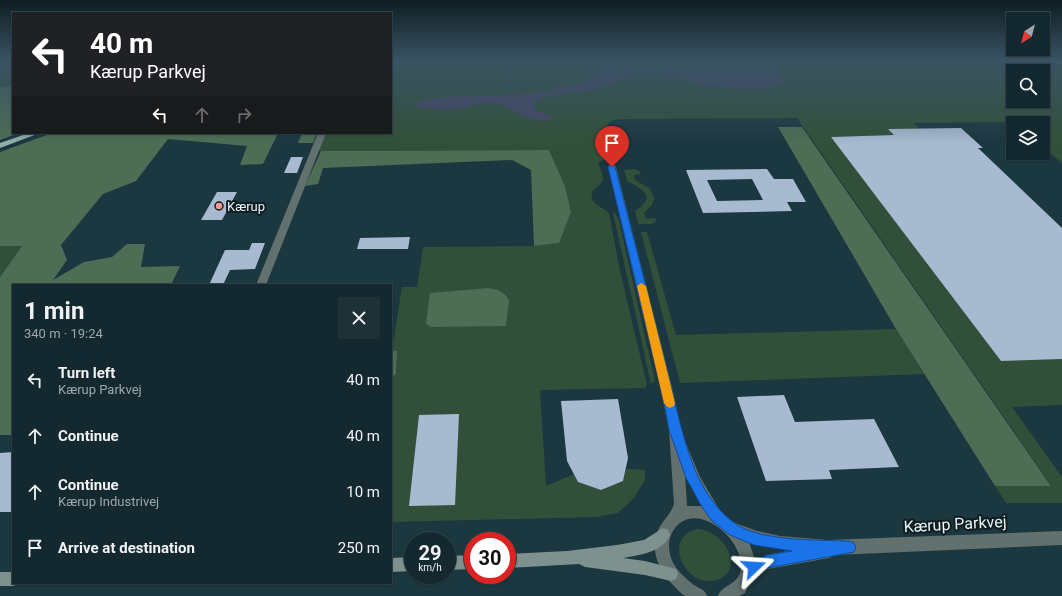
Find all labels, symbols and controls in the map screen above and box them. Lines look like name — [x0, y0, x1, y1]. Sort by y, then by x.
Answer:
north arrow — [1006, 12, 1050, 56]
map controls — [1006, 12, 1050, 160]
text: 40 m — [90, 27, 153, 60]
icon: left — [24, 28, 76, 80]
text: Kærup Parkvej — [90, 61, 206, 82]
button: search — [1006, 64, 1050, 108]
icon: left — [149, 104, 171, 126]
icon: ahead — [191, 104, 213, 126]
icon: right — [233, 104, 255, 126]
button: layers — [1006, 116, 1050, 160]
pin — [595, 126, 629, 167]
icon: arrive — [601, 132, 623, 154]
place label: Kærup — [227, 199, 265, 214]
marker: Kærup — [214, 201, 224, 211]
text: 1 min — [24, 297, 84, 325]
button: close — [338, 297, 380, 339]
text: 340 m · 19:24 — [24, 326, 103, 341]
text: Turn left — [58, 364, 115, 382]
icon: left — [24, 369, 46, 391]
text: 40 m — [346, 371, 380, 389]
text: Kærup Parkvej — [58, 382, 142, 397]
icon: ahead — [24, 425, 46, 447]
text: Continue — [58, 427, 119, 445]
text: 40 m — [346, 427, 380, 445]
text: Continue — [58, 476, 119, 494]
icon: ahead — [24, 481, 46, 503]
text: 10 m — [346, 483, 380, 501]
text: Kærup Industrivej — [58, 494, 159, 509]
street label: Kærup Parkvej — [903, 512, 1007, 536]
speed limit sign: 30 — [464, 532, 516, 584]
icon: arrive — [24, 537, 46, 559]
text: Arrive at destination — [58, 539, 195, 557]
text: 250 m — [338, 539, 380, 557]
text: 29 — [419, 541, 441, 565]
position arrow — [733, 546, 775, 588]
text: km/h — [418, 562, 442, 573]

